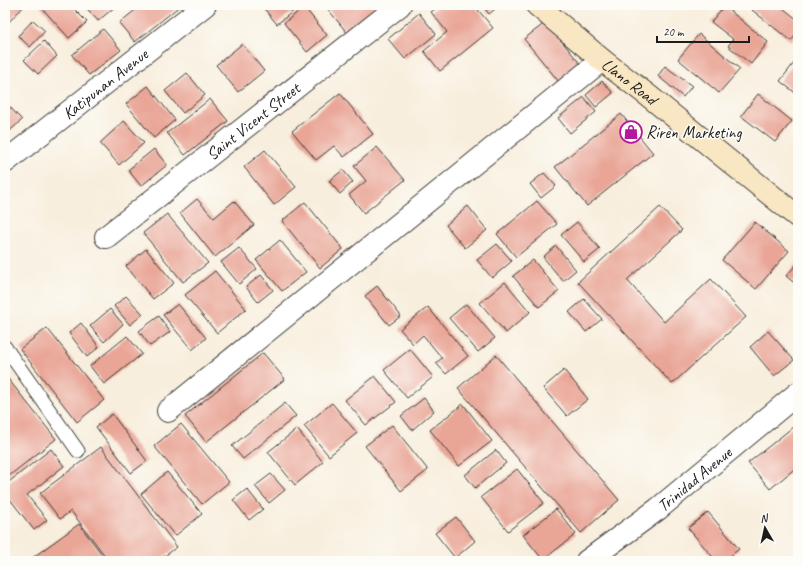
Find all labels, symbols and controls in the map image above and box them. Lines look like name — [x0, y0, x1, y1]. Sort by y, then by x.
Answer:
scale bar — [657, 18, 749, 44]
text: 20 m — [663, 24, 685, 40]
street label: Katipunan Avenue — [58, 43, 153, 124]
street label: Llano Road — [598, 53, 663, 111]
street label: Saint Vicent Street — [202, 76, 306, 165]
shop icon: Riren Marketing — [618, 119, 644, 145]
place label: Riren Marketing — [646, 122, 742, 143]
street label: Trinidad Avenue — [653, 441, 737, 516]
north arrow — [745, 508, 785, 548]
text: N — [759, 510, 770, 526]

